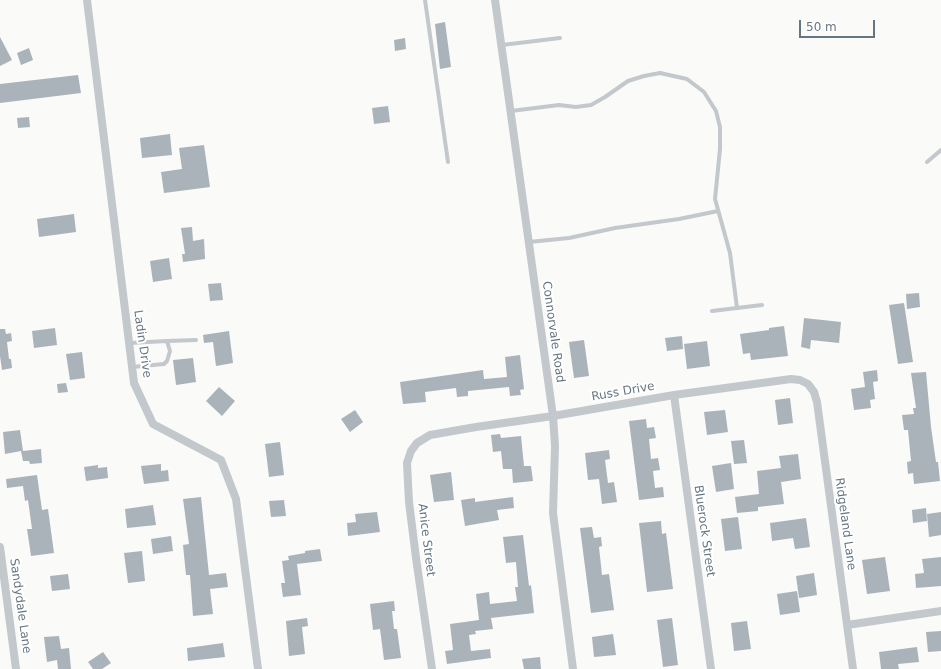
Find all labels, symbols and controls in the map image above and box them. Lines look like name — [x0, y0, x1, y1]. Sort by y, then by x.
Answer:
scale bar — [801, 12, 877, 38]
text: 50 m — [806, 20, 837, 34]
street label: Connorvale Road — [539, 280, 567, 384]
street label: Ladin Drive — [130, 309, 154, 379]
street label: Russ Drive — [590, 379, 656, 405]
street label: Ridgeland Lane — [831, 477, 859, 571]
street label: Bluerock Street — [690, 484, 718, 578]
street label: Anice Street — [414, 503, 438, 577]
street label: Sandydale Lane — [6, 558, 34, 654]

